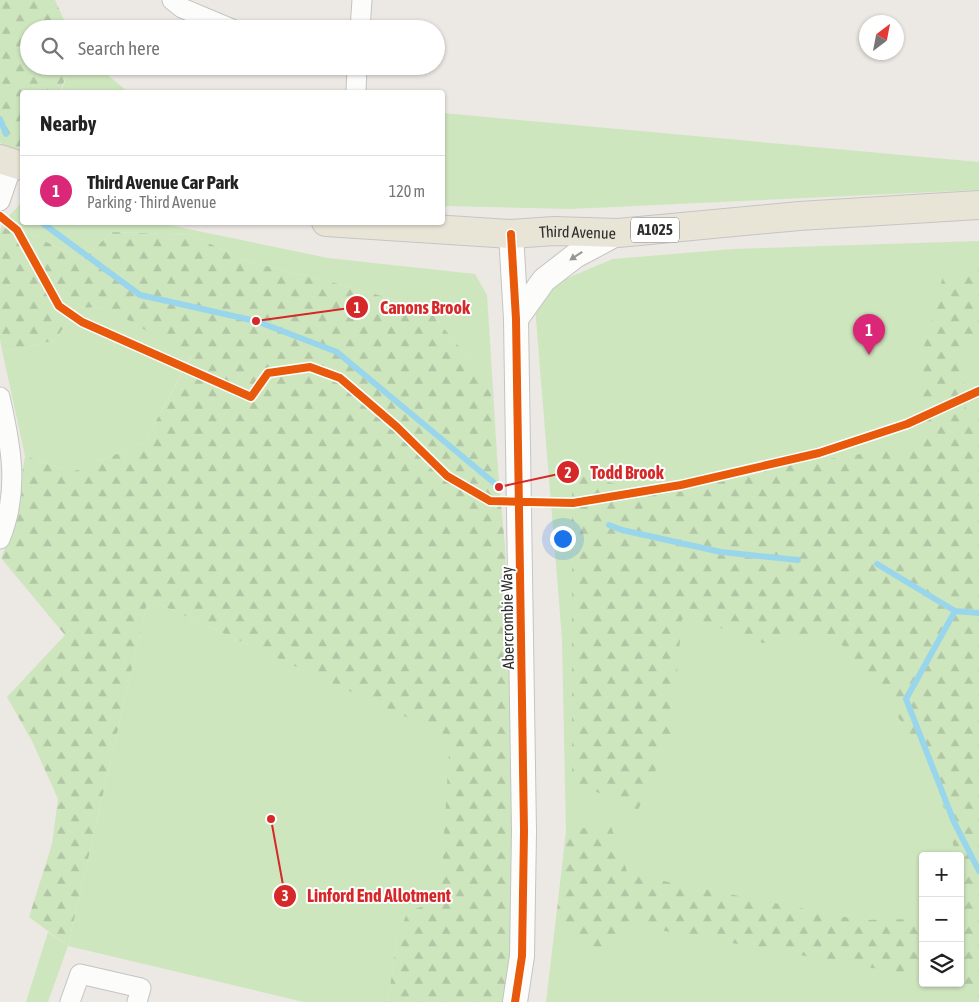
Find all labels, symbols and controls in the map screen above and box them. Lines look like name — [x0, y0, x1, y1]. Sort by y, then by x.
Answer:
north arrow — [859, 15, 904, 60]
search box — [20, 20, 445, 75]
icon: search — [38, 34, 66, 62]
text: Search here — [78, 37, 160, 59]
text: Nearby — [40, 111, 96, 135]
text: Third Avenue Car Park — [87, 171, 238, 193]
text: 1 — [52, 182, 60, 200]
text: 120 m — [389, 182, 425, 200]
text: Parking · Third Avenue — [87, 193, 216, 211]
road number: A1025 — [631, 218, 679, 242]
street label: Third Avenue — [538, 222, 616, 242]
one-way arrow — [569, 251, 582, 261]
callout: Canons Brook — [345, 291, 480, 324]
text: Canons Brook — [380, 297, 471, 318]
text: 1 — [353, 299, 361, 316]
pin: 1 — [853, 314, 885, 355]
callout: Todd Brook — [555, 456, 674, 489]
text: Todd Brook — [590, 462, 665, 483]
text: 2 — [564, 464, 572, 481]
your location — [550, 526, 576, 552]
street label: Abercrombie Way — [497, 566, 518, 670]
map controls — [919, 852, 964, 987]
button: + — [919, 852, 964, 897]
callout: Linford End Allotment — [273, 879, 461, 912]
text: Linford End Allotment — [307, 885, 452, 906]
text: 3 — [281, 887, 289, 904]
button: − — [919, 897, 964, 942]
button: layers — [919, 942, 964, 987]

